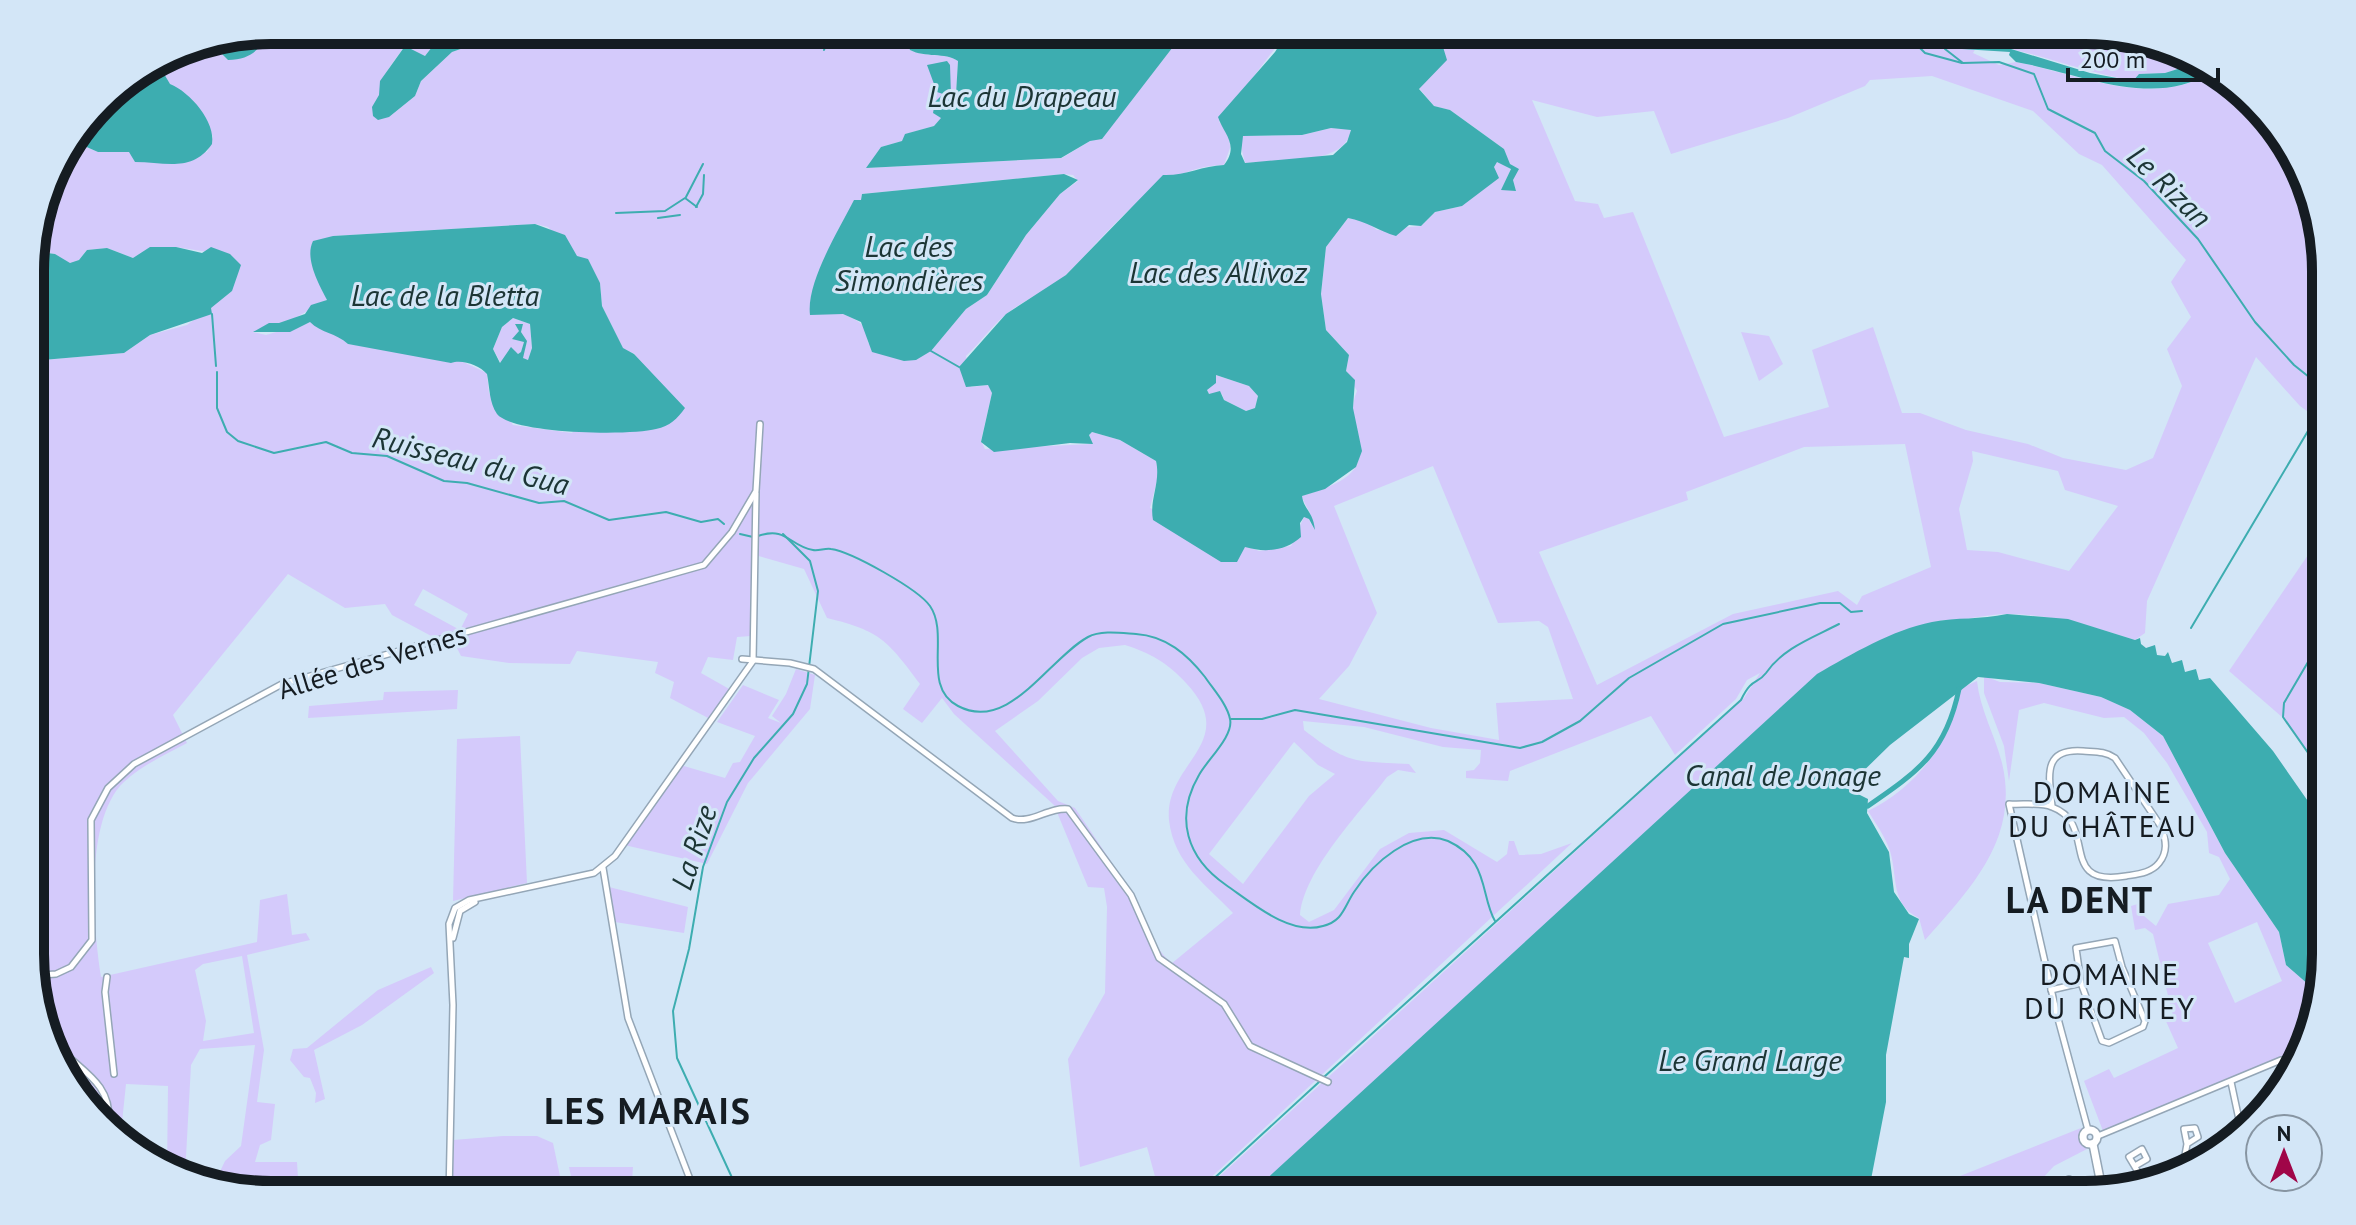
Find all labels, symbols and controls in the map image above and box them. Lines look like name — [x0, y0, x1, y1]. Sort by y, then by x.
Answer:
scale bar — [2068, 32, 2218, 82]
text: 200 m — [2080, 44, 2145, 75]
water label: Lac du Drapeau — [928, 76, 1116, 115]
water label: Le Rizan — [2120, 136, 2220, 236]
water label: Lac des Simondières — [835, 226, 984, 299]
water label: Lac des Allivoz — [1129, 252, 1308, 291]
water label: Lac de la Bletta — [351, 275, 539, 314]
water label: Ruisseau du Gua — [369, 417, 574, 503]
street label: Allée des Vernes — [273, 615, 471, 707]
water label: Canal de Jonage — [1685, 755, 1881, 794]
district label: DOMAINE DU CHÂTEAU — [2008, 772, 2198, 845]
water label: La Rize — [661, 800, 725, 894]
district label: LA DENT — [2006, 876, 2154, 923]
district label: DOMAINE DU RONTEY — [2024, 954, 2196, 1027]
water label: Le Grand Large — [1658, 1040, 1842, 1079]
district label: LES MARAIS — [544, 1087, 752, 1134]
north arrow — [2244, 1113, 2324, 1193]
text: N — [2277, 1119, 2291, 1147]

